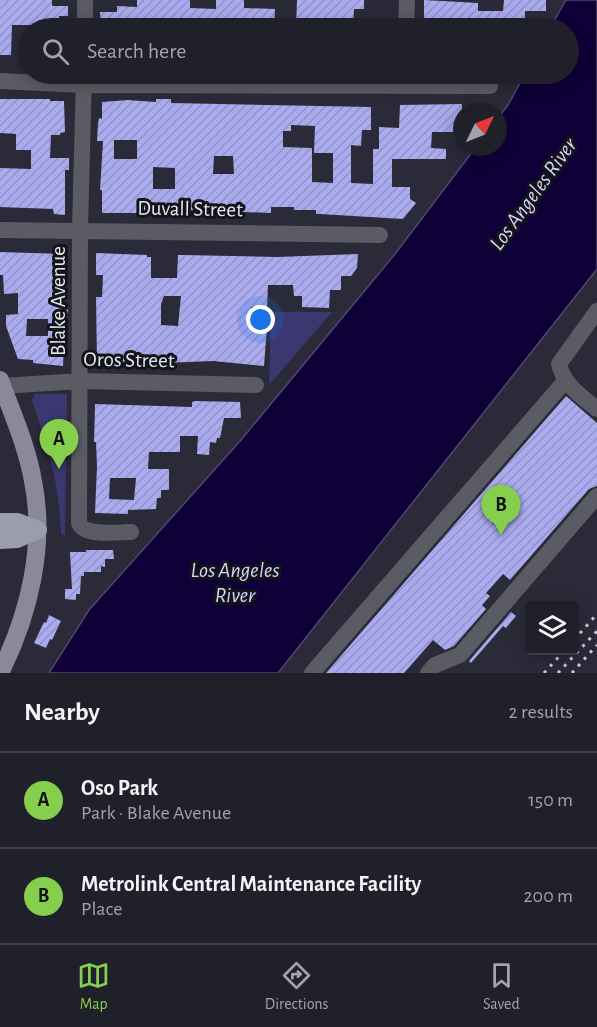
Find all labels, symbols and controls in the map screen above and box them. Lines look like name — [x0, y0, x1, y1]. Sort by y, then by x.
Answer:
search box — [18, 18, 579, 84]
icon: search — [39, 35, 72, 68]
text: Search here — [87, 40, 186, 62]
north arrow — [453, 102, 507, 156]
water label: Los Angeles River — [485, 133, 581, 254]
street label: Duvall Street — [137, 198, 243, 220]
street label: Blake Avenue — [48, 246, 69, 356]
your location — [246, 305, 275, 334]
street label: Oros Street — [83, 349, 175, 371]
pin: A — [40, 420, 78, 469]
pin: B — [482, 486, 520, 535]
water label: Los Angeles River — [191, 559, 279, 606]
map controls — [525, 601, 579, 655]
button: layers — [525, 601, 579, 655]
text: Nearby — [24, 699, 100, 725]
text: 2 results — [509, 702, 573, 722]
text: Oso Park — [81, 777, 158, 799]
text: A — [38, 790, 50, 810]
text: 150 m — [528, 790, 573, 810]
text: Park · Blake Avenue — [81, 803, 231, 823]
text: Metrolink Central Maintenance Facility — [81, 873, 421, 895]
text: B — [38, 886, 49, 906]
text: 200 m — [523, 886, 573, 906]
text: Place — [81, 899, 122, 919]
tab: Map — [77, 959, 110, 1014]
tab: Directions — [265, 959, 329, 1014]
tab: Saved — [483, 959, 520, 1014]

